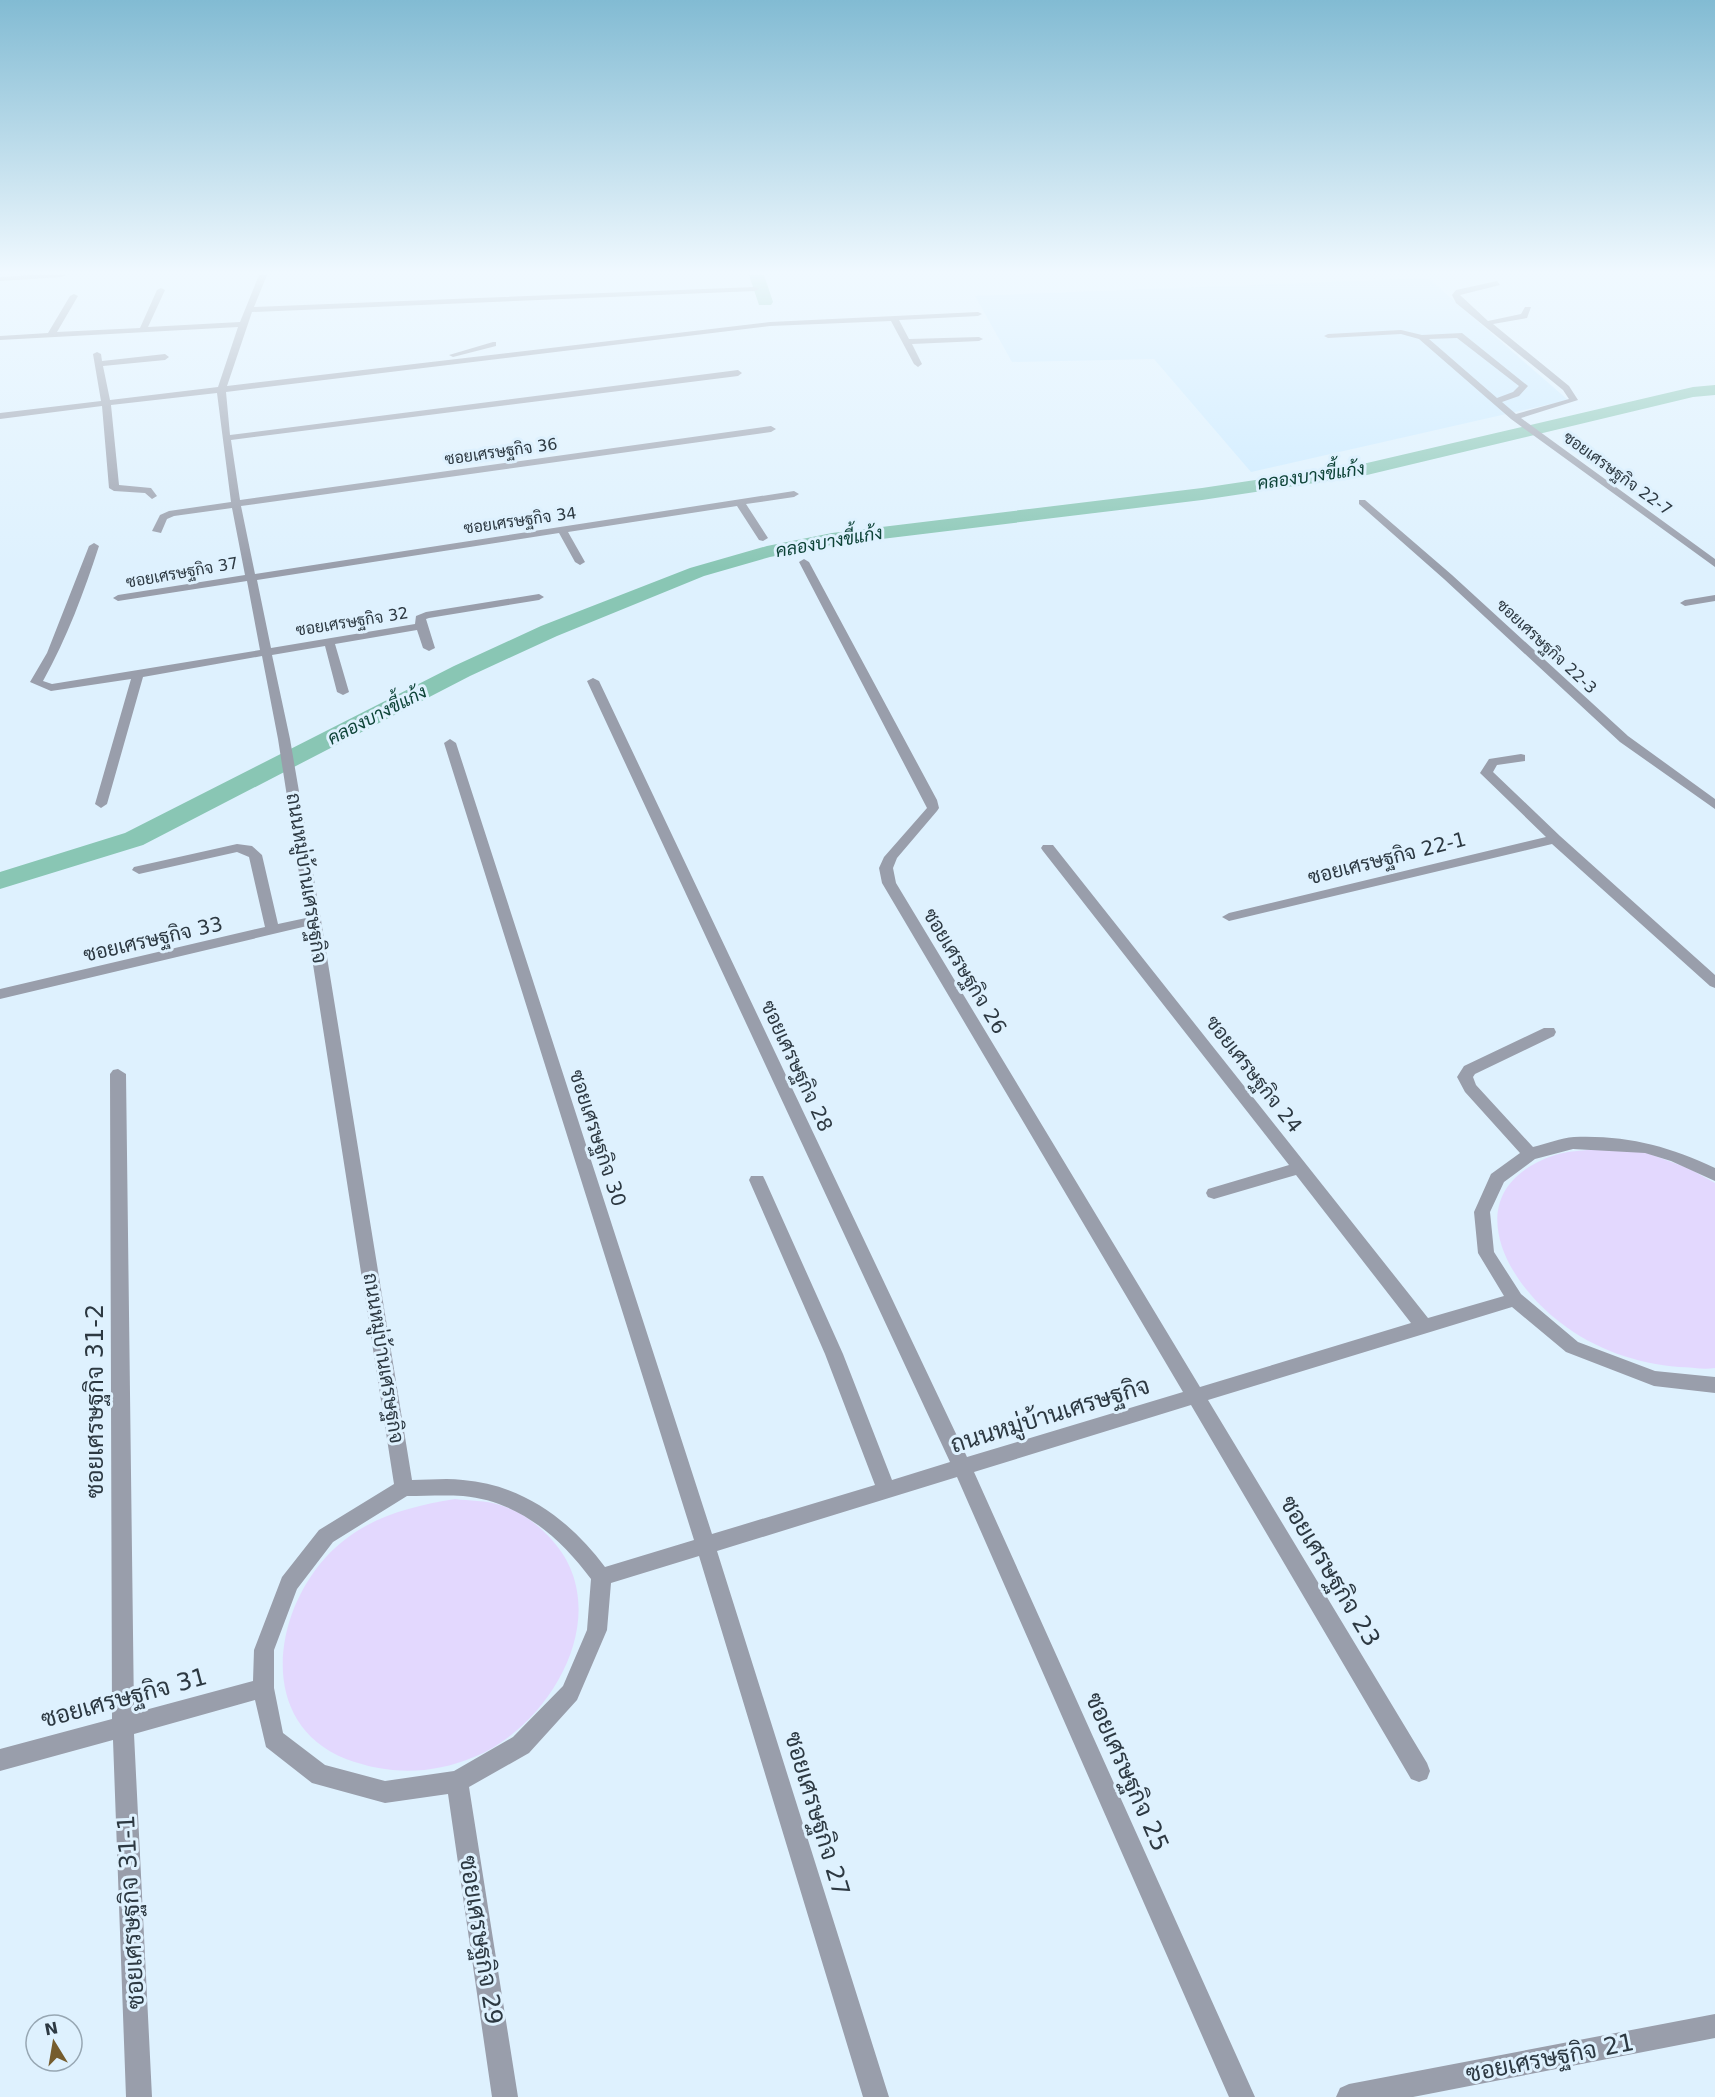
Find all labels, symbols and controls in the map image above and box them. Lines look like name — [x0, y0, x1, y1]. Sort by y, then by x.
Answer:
street label: ซอยเศรษฐกิจ 22-7 — [1559, 428, 1676, 520]
street label: ซอยเศรษฐกิจ 36 — [443, 434, 559, 470]
water label: คลองบางขี้แก้ง — [1255, 453, 1366, 493]
street label: ซอยเศรษฐกิจ 34 — [462, 503, 578, 539]
water label: คลองบางขี้แก้ง — [773, 517, 884, 561]
street label: ซอยเศรษฐกิจ 37 — [124, 553, 240, 593]
street label: ซอยเศรษฐกิจ 22-3 — [1492, 595, 1601, 698]
street label: ซอยเศรษฐกิจ 32 — [294, 603, 410, 641]
water label: คลองบางขี้แก้ง — [322, 676, 430, 748]
street label: ถนนหมู่บ้านเศรษฐกิจ — [279, 791, 332, 965]
street label: ซอยเศรษฐกิจ 22-1 — [1305, 827, 1469, 890]
street label: ซอยเศรษฐกิจ 26 — [917, 904, 1012, 1039]
street label: ซอยเศรษฐกิจ 33 — [81, 911, 225, 968]
street label: ซอยเศรษฐกิจ 28 — [755, 996, 838, 1136]
street label: ซอยเศรษฐกิจ 24 — [1200, 1011, 1307, 1138]
street label: ซอยเศรษฐกิจ 30 — [564, 1067, 631, 1210]
street label: ถนนหมู่บ้านเศรษฐกิจ — [356, 1271, 409, 1445]
street label: ซอยเศรษฐกิจ 31-2 — [81, 1304, 111, 1498]
street label: ถนนหมู่บ้านเศรษฐกิจ — [947, 1370, 1154, 1461]
street label: ซอยเศรษฐกิจ 23 — [1272, 1491, 1386, 1652]
street label: ซอยเศรษฐกิจ 31 — [38, 1662, 211, 1736]
street label: ซอยเศรษฐกิจ 25 — [1078, 1688, 1174, 1856]
street label: ซอยเศรษฐกิจ 27 — [777, 1728, 855, 1900]
street label: ซอยเศรษฐกิจ 31-1 — [112, 1814, 152, 2010]
street label: ซอยเศรษฐกิจ 29 — [452, 1854, 508, 2027]
north arrow — [24, 2013, 84, 2073]
text: N — [43, 2018, 60, 2039]
street label: ซอยเศรษฐกิจ 21 — [1464, 2028, 1637, 2090]

